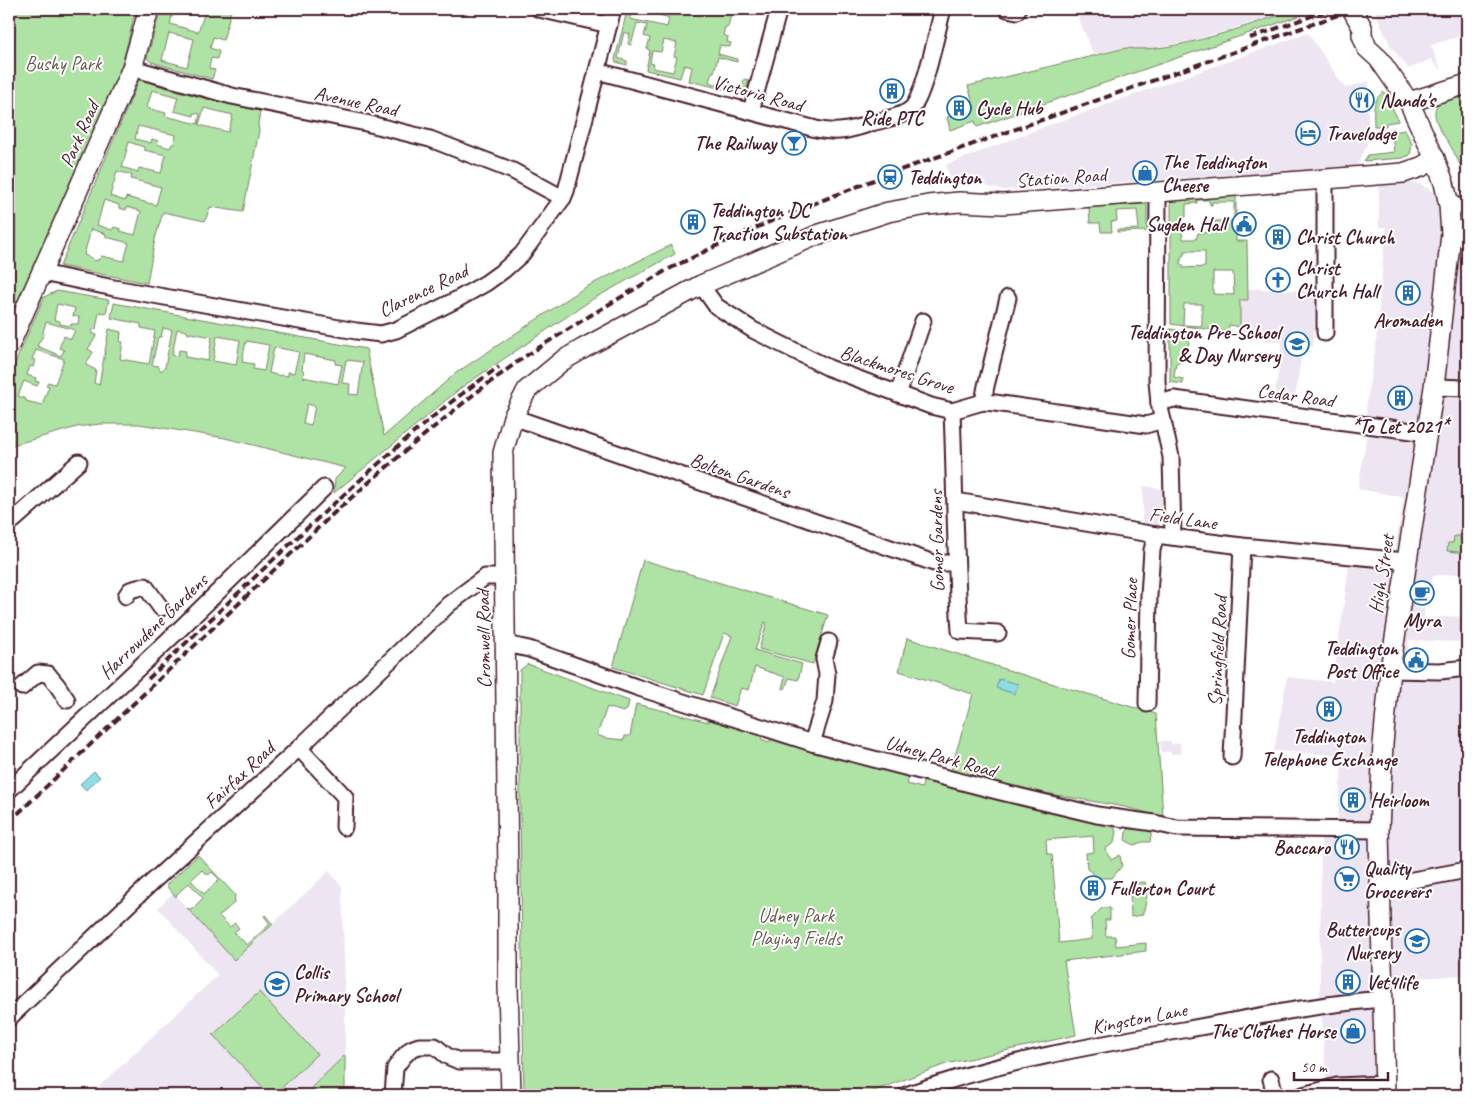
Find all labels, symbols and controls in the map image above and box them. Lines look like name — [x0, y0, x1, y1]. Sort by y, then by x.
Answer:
park label: Bushy Park — [25, 51, 103, 76]
street label: Victoria Road — [710, 69, 809, 118]
building icon: Ride PTC — [879, 78, 905, 104]
street label: Avenue Road — [312, 81, 403, 123]
restaurant icon: Nando's — [1349, 87, 1375, 113]
place label: Nando's — [1380, 88, 1437, 113]
street label: Park Road — [54, 94, 106, 171]
building icon: Cycle Hub — [946, 95, 972, 121]
place label: Cycle Hub — [976, 96, 1045, 121]
place label: Ride PTC — [861, 106, 926, 131]
hotel icon: Travelodge — [1295, 120, 1321, 146]
place label: Travelodge — [1326, 121, 1398, 146]
bar icon: The Railway — [781, 130, 807, 156]
place label: The Railway — [694, 131, 778, 156]
place label: The Teddington Cheese — [1162, 150, 1267, 198]
shop icon: The Teddington Cheese — [1132, 160, 1158, 186]
street label: Station Road — [1015, 162, 1110, 193]
station icon: Teddington — [877, 164, 903, 190]
place label: Teddington — [908, 165, 983, 190]
place label: Teddington DC Traction Substation — [710, 198, 849, 246]
building icon: Teddington DC Traction Substation — [680, 209, 706, 235]
public building icon: Sugden Hall — [1231, 211, 1257, 237]
place label: Sugden Hall — [1146, 212, 1229, 237]
building icon: Christ Church — [1265, 224, 1291, 250]
place label: Christ Church — [1296, 225, 1395, 250]
place label: Christ Church Hall — [1296, 256, 1382, 304]
street label: Clarence Road — [374, 257, 475, 323]
church icon: Christ Church Hall — [1265, 267, 1291, 293]
building icon: Aromaden — [1395, 280, 1421, 306]
place label: Aromaden — [1374, 308, 1443, 333]
place label: Teddington Pre-School & Day Nursery — [1128, 320, 1283, 369]
school or university icon: Teddington Pre-School & Day Nursery — [1284, 331, 1310, 357]
street label: Blackmores Grove — [837, 339, 958, 400]
street label: Cedar Road — [1256, 378, 1339, 414]
building icon: *To Let 2021* — [1387, 385, 1413, 411]
place label: *To Let 2021* — [1352, 414, 1452, 439]
street label: Bolton Gardens — [687, 447, 795, 505]
street label: Gomer Gardens — [923, 488, 950, 592]
street label: Field Lane — [1148, 501, 1220, 536]
street label: High Street — [1363, 531, 1400, 615]
street label: Harrowdene Gardens — [94, 567, 215, 685]
street label: Gomer Place — [1116, 577, 1143, 660]
cafe icon: Myra — [1409, 580, 1435, 606]
street label: Cromwell Road — [470, 586, 497, 688]
street label: Springfield Road — [1202, 592, 1233, 707]
place label: Myra — [1403, 608, 1443, 633]
place label: Teddington Post Office — [1324, 636, 1400, 684]
public building icon: Teddington Post Office — [1403, 647, 1429, 673]
building icon: Teddington Telephone Exchange — [1316, 696, 1342, 722]
place label: Teddington Telephone Exchange — [1261, 724, 1398, 772]
street label: Udney Park Road — [883, 730, 1002, 784]
street label: Fairfax Road — [199, 734, 282, 814]
building icon: Heirloom — [1340, 787, 1366, 813]
place label: Heirloom — [1370, 788, 1430, 813]
restaurant icon: Baccaro — [1334, 834, 1360, 860]
place label: Baccaro — [1274, 835, 1332, 860]
place label: Quality Grocerers — [1364, 856, 1432, 904]
supermarket icon: Quality Grocerers — [1334, 866, 1360, 892]
building icon: Fullerton Court — [1080, 875, 1106, 901]
place label: Fullerton Court — [1110, 876, 1216, 901]
park label: Udney Park Playing Fields — [751, 903, 843, 951]
place label: Buttercups Nursery — [1326, 917, 1402, 965]
school or university icon: Buttercups Nursery — [1404, 928, 1430, 954]
place label: Collis Primary School — [294, 960, 403, 1008]
building icon: Vet4life — [1335, 969, 1361, 995]
place label: Vet4life — [1366, 970, 1419, 995]
school or university icon: Collis Primary School — [264, 971, 290, 997]
street label: Kingston Lane — [1089, 997, 1190, 1040]
shop icon: The Clothes Horse — [1340, 1018, 1366, 1044]
place label: The Clothes Horse — [1211, 1019, 1337, 1044]
scale bar — [1294, 1049, 1387, 1081]
text: 50 m — [1301, 1058, 1328, 1077]

